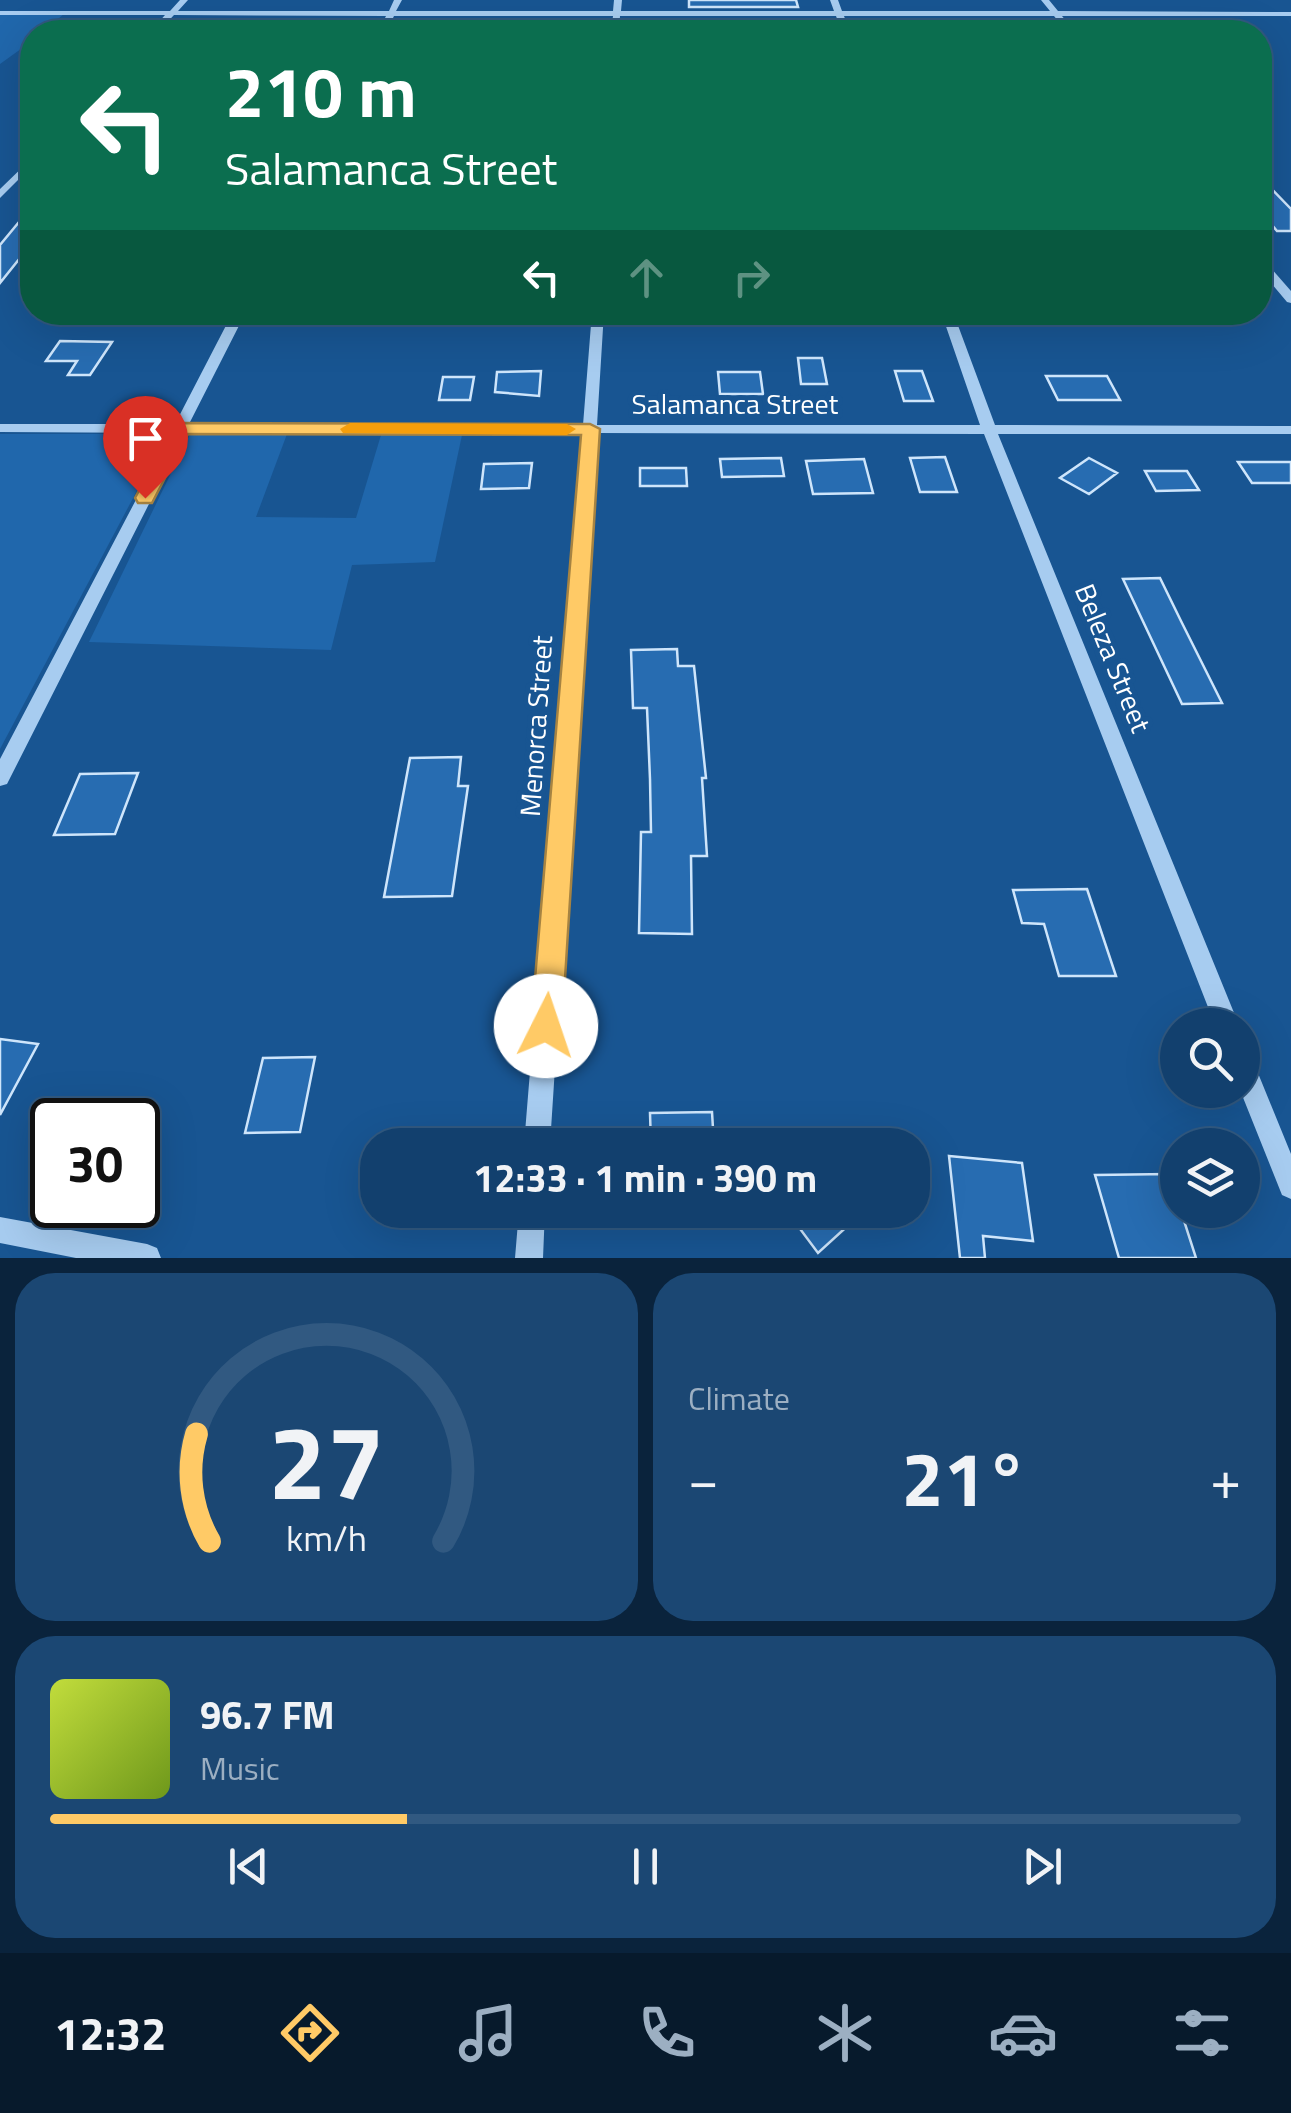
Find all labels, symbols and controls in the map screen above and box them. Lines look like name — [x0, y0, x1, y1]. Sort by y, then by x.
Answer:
text: 210 m — [225, 38, 417, 144]
icon: left — [60, 60, 190, 190]
text: Salamanca Street — [225, 134, 557, 202]
icon: left — [514, 250, 569, 305]
icon: ahead — [619, 250, 674, 305]
icon: right — [724, 250, 779, 305]
street label: Salamanca Street — [632, 382, 839, 425]
pin — [103, 396, 188, 499]
icon: arrive — [118, 411, 173, 466]
street label: Beleza Street — [1064, 577, 1163, 739]
street label: Menorca Street — [508, 634, 563, 818]
position arrow — [494, 974, 598, 1078]
map controls — [1160, 1008, 1260, 1228]
button: search — [1160, 1008, 1260, 1108]
speed limit sign: 30 — [30, 1098, 160, 1228]
button: layers — [1160, 1128, 1260, 1228]
text: 12:33 · 1 min · 390 m — [473, 1149, 817, 1207]
text: Climate — [688, 1374, 790, 1422]
text: 27 — [268, 1381, 385, 1539]
text: 21° — [901, 1421, 1028, 1535]
text: − — [688, 1437, 719, 1520]
text: + — [1210, 1437, 1241, 1520]
text: km/h — [286, 1510, 367, 1565]
text: 96.7 FM — [200, 1686, 335, 1744]
text: Music — [200, 1744, 280, 1792]
icon: previous — [221, 1839, 276, 1894]
icon: pause — [618, 1839, 673, 1894]
icon: next — [1015, 1839, 1070, 1894]
icon: directions — [275, 1998, 345, 2068]
icon: music — [453, 1998, 523, 2068]
icon: phone — [632, 1998, 702, 2068]
icon: climate — [810, 1998, 880, 2068]
icon: car — [988, 1998, 1058, 2068]
icon: filters — [1167, 1998, 1237, 2068]
text: 12:32 — [54, 1999, 167, 2067]

